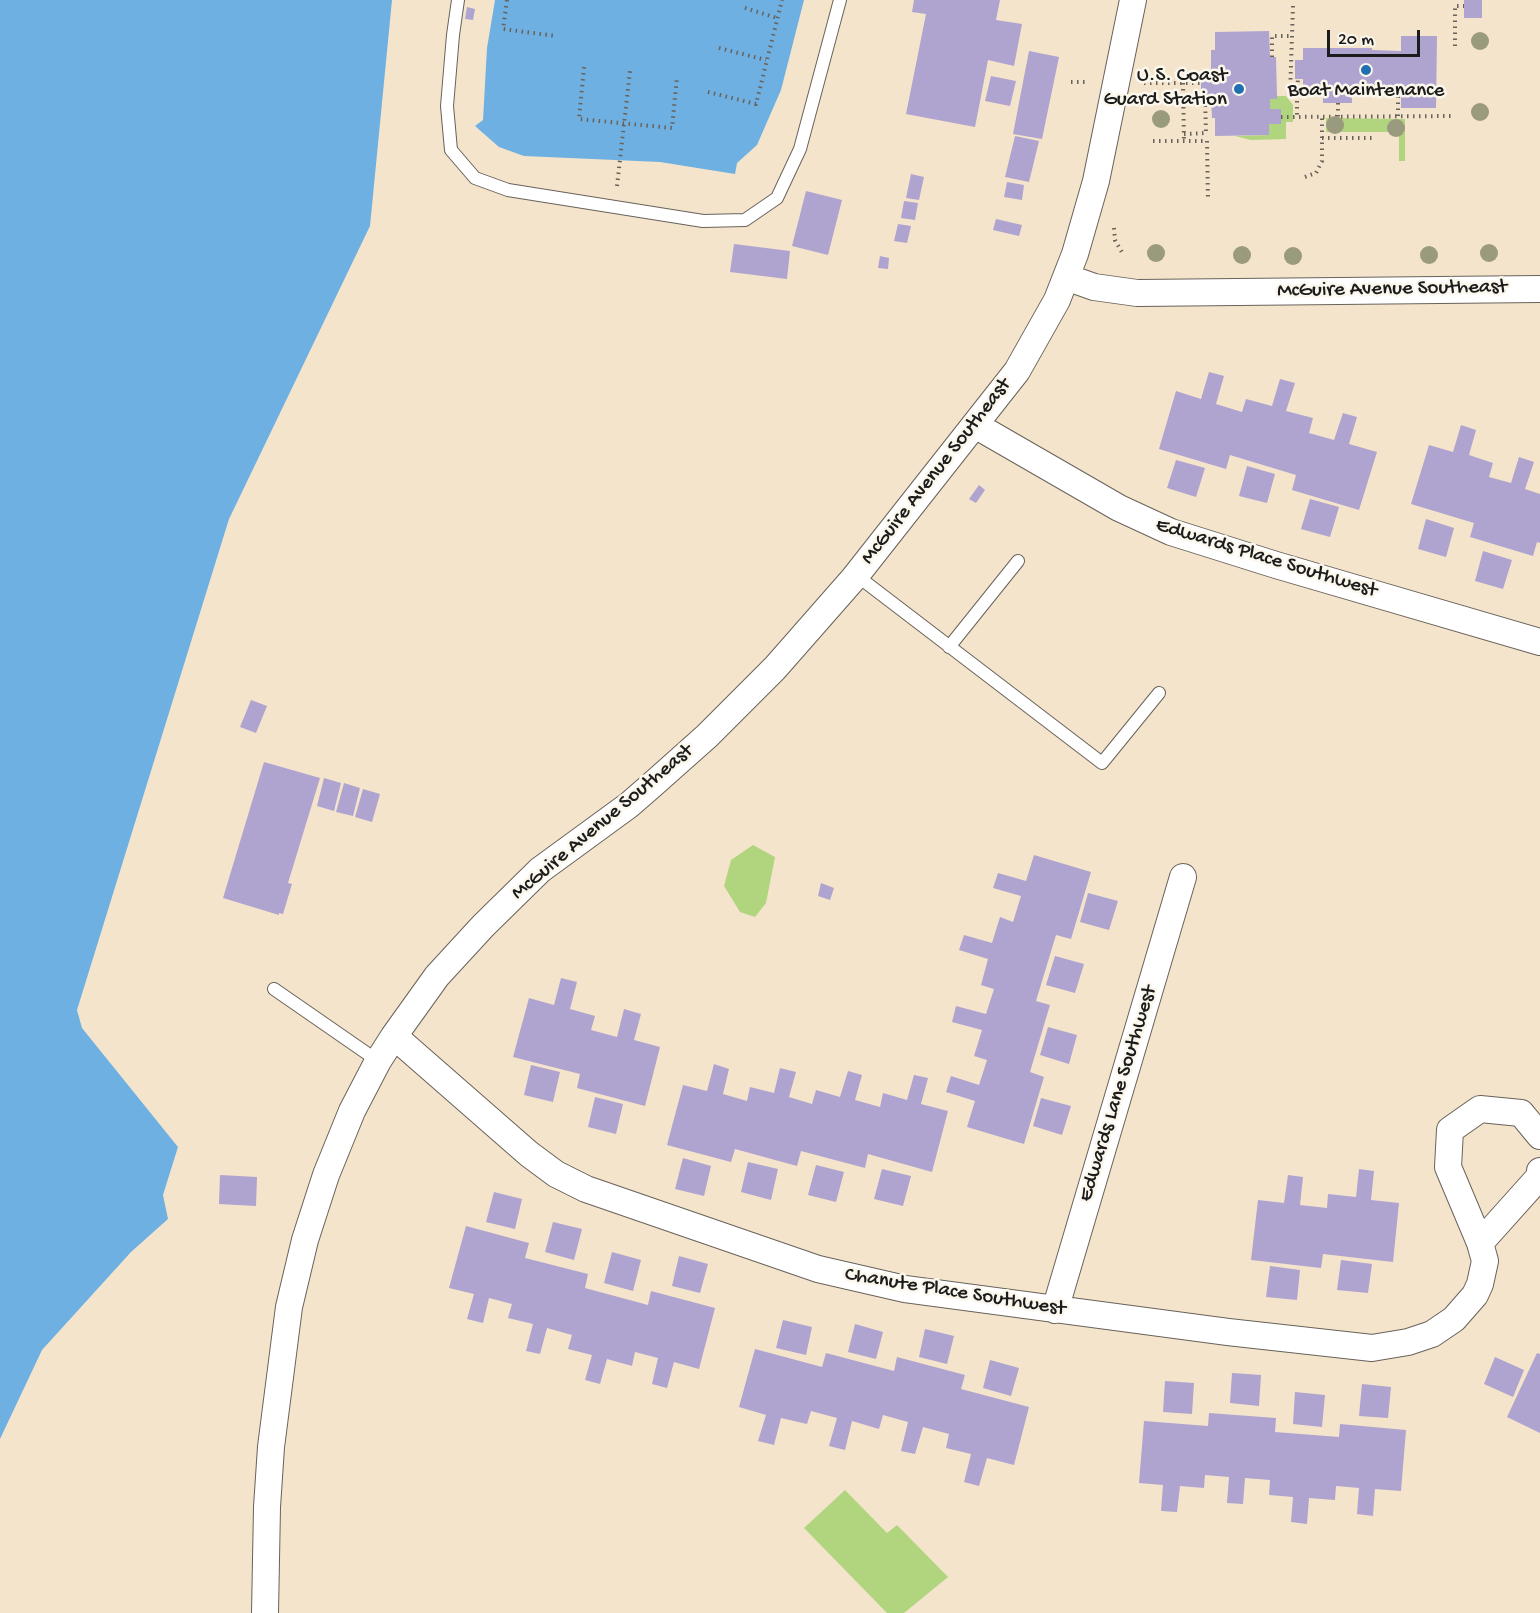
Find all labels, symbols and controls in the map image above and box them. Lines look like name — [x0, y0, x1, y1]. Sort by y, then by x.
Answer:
scale bar — [1330, 18, 1423, 56]
text: 20 m — [1338, 30, 1374, 51]
marker: Boat Maintenance — [1359, 63, 1373, 77]
place label: U.S. Coast Guard Station — [1104, 64, 1227, 114]
place label: Boat Maintenance — [1288, 79, 1444, 105]
marker: U.S. Coast Guard Station — [1232, 82, 1246, 96]
street label: McGuire Avenue Southeast — [1277, 275, 1507, 305]
street label: McGuire Avenue Southeast — [856, 374, 1018, 570]
street label: Edwards Place Southwest — [1152, 513, 1380, 605]
street label: McGuire Avenue Southeast — [507, 739, 699, 907]
street label: Edwards Lane Southwest — [1074, 983, 1164, 1205]
street label: Chanute Place Southwest — [843, 1263, 1067, 1323]

